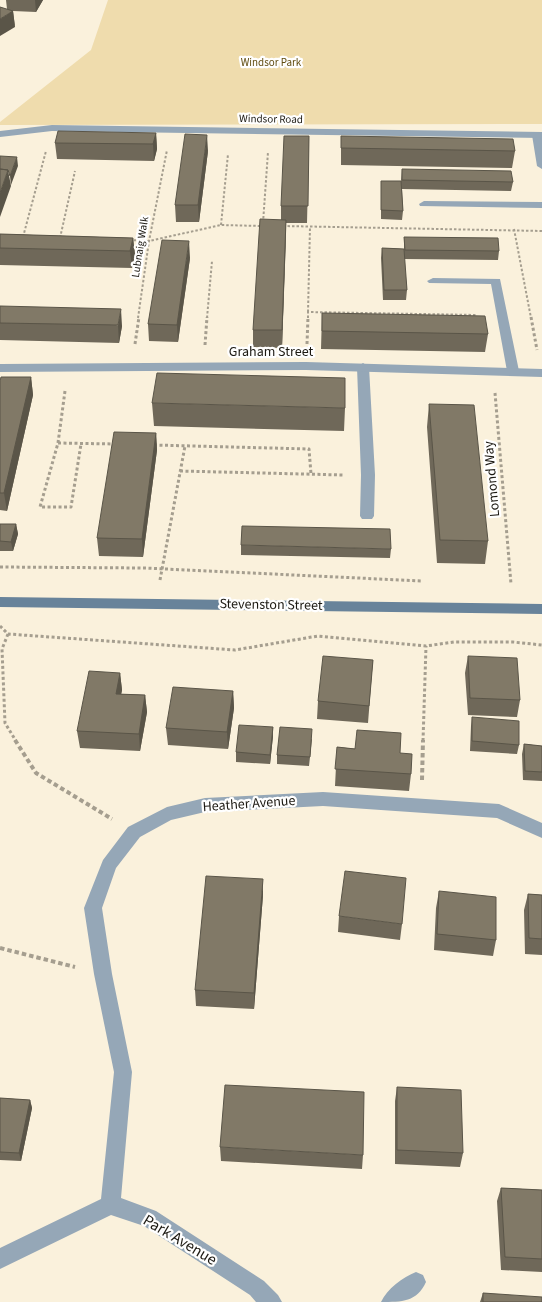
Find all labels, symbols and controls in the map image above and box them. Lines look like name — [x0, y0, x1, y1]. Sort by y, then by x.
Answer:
park label: Windsor Park — [241, 55, 302, 70]
street label: Windsor Road — [239, 111, 303, 127]
street label: Lubnaig Walk — [128, 215, 152, 279]
street label: Graham Street — [229, 342, 313, 362]
street label: Lomond Way — [479, 440, 505, 518]
street label: Stevenston Street — [219, 594, 323, 616]
street label: Heather Avenue — [202, 791, 296, 817]
street label: Park Avenue — [139, 1209, 221, 1271]

